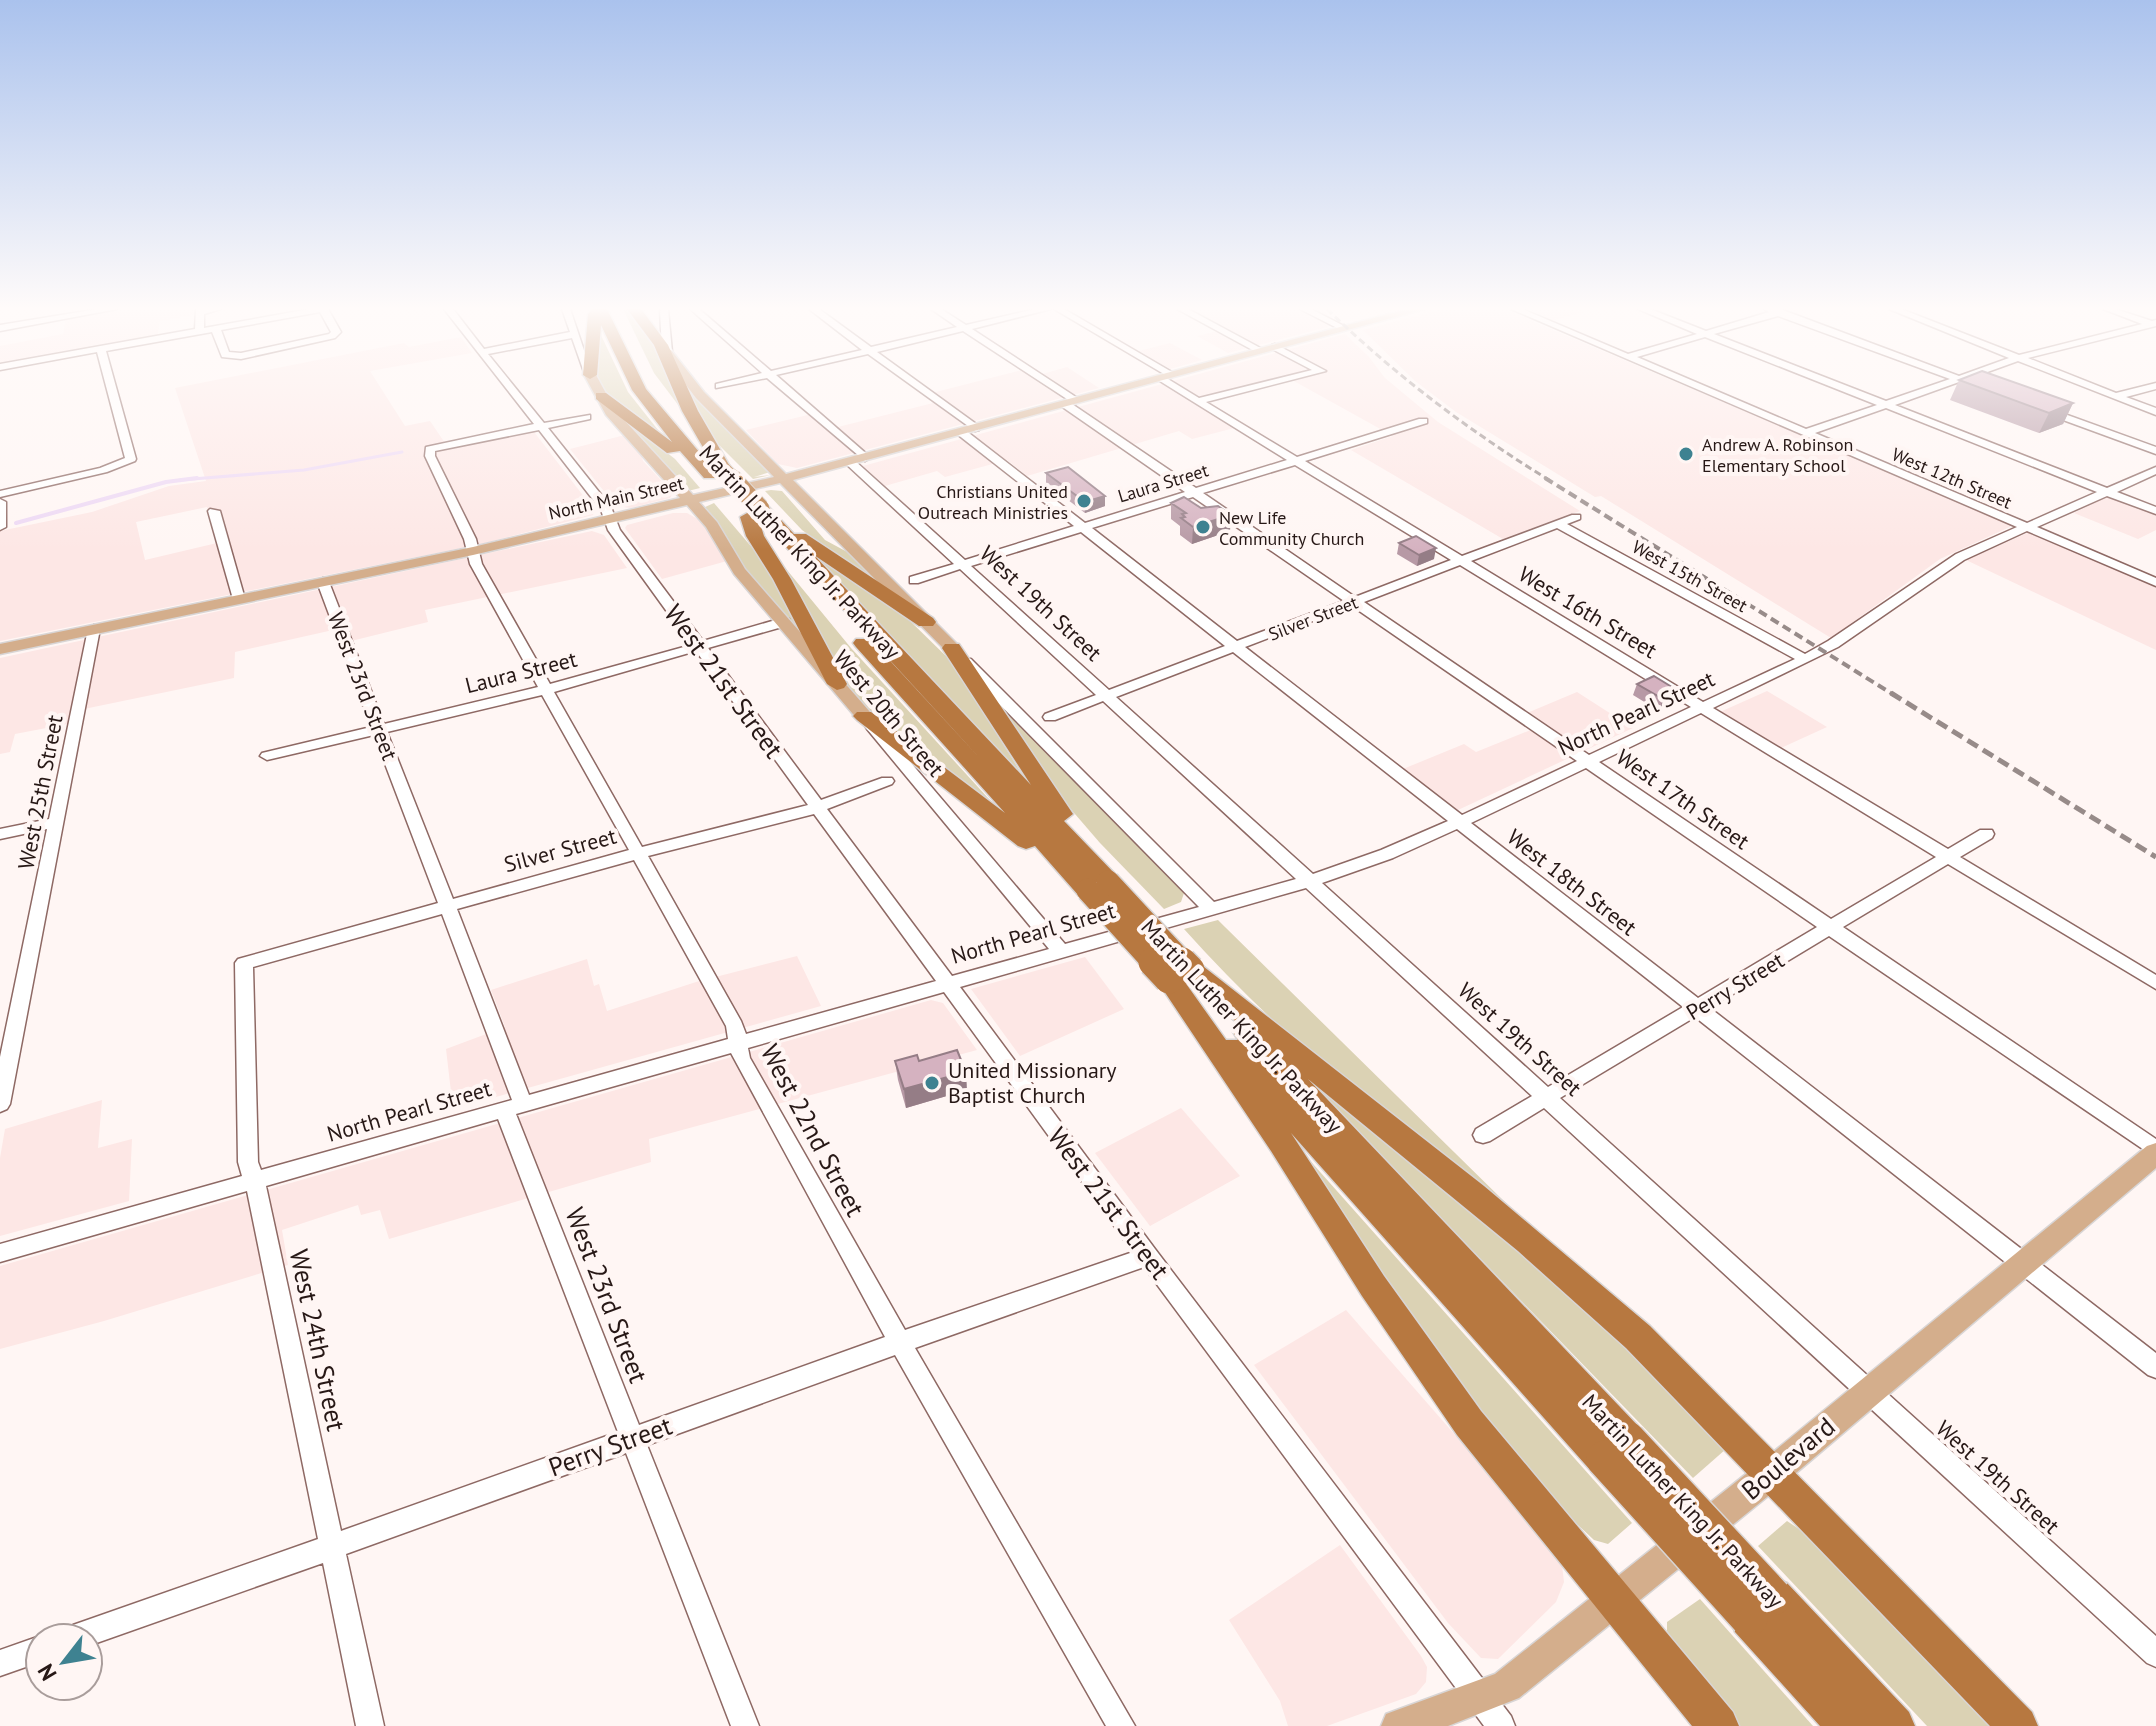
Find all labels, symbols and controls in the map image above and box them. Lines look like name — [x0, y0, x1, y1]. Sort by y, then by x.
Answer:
place label: Andrew A. Robinson Elementary School — [1702, 433, 1853, 477]
street label: Martin Luther King Jr. Parkway — [693, 439, 907, 666]
street label: West 12th Street — [1889, 442, 2015, 514]
marker: Andrew A. Robinson Elementary School — [1677, 445, 1695, 463]
street label: Laura Street — [1115, 458, 1211, 508]
street label: North Main Street — [546, 471, 686, 525]
place label: Christians United Outreach Ministries — [918, 480, 1068, 524]
marker: Christians United Outreach Ministries — [1075, 492, 1093, 510]
place label: New Life Community Church — [1219, 506, 1364, 550]
marker: New Life Community Church — [1194, 518, 1212, 536]
street label: West 15th Street — [1628, 535, 1752, 617]
street label: West 19th Street — [974, 539, 1108, 667]
street label: West 16th Street — [1514, 560, 1663, 665]
street label: Silver Street — [1265, 590, 1361, 646]
street label: West 21st Street — [657, 598, 791, 764]
street label: West 23rd Street — [322, 608, 404, 765]
street label: Laura Street — [462, 644, 580, 699]
street label: West 20th Street — [828, 644, 950, 782]
street label: North Pearl Street — [1553, 664, 1719, 762]
street label: West 25th Street — [11, 712, 69, 872]
street label: West 17th Street — [1611, 743, 1755, 856]
street label: Silver Street — [501, 821, 620, 878]
street label: West 18th Street — [1502, 823, 1643, 942]
street label: North Pearl Street — [948, 896, 1119, 970]
street label: Martin Luther King Jr. Parkway — [1135, 913, 1349, 1140]
street label: Perry Street — [1681, 946, 1789, 1026]
street label: West 19th Street — [1452, 976, 1588, 1102]
street label: West 22nd Street — [754, 1038, 872, 1222]
place label: United Missionary Baptist Church — [948, 1056, 1117, 1109]
street label: North Pearl Street — [324, 1074, 495, 1148]
marker: United Missionary Baptist Church — [923, 1074, 941, 1092]
street label: West 21st Street — [1041, 1120, 1177, 1286]
street label: West 23rd Street — [558, 1203, 656, 1387]
street label: West 24th Street — [283, 1246, 353, 1434]
street label: Martin Luther King Jr. Parkway — [1576, 1388, 1790, 1615]
street label: Perry Street — [544, 1408, 676, 1484]
street label: Boulevard — [1735, 1409, 1841, 1507]
street label: West 19th Street — [1930, 1414, 2066, 1540]
north arrow — [24, 1622, 104, 1702]
text: N — [31, 1659, 63, 1686]

